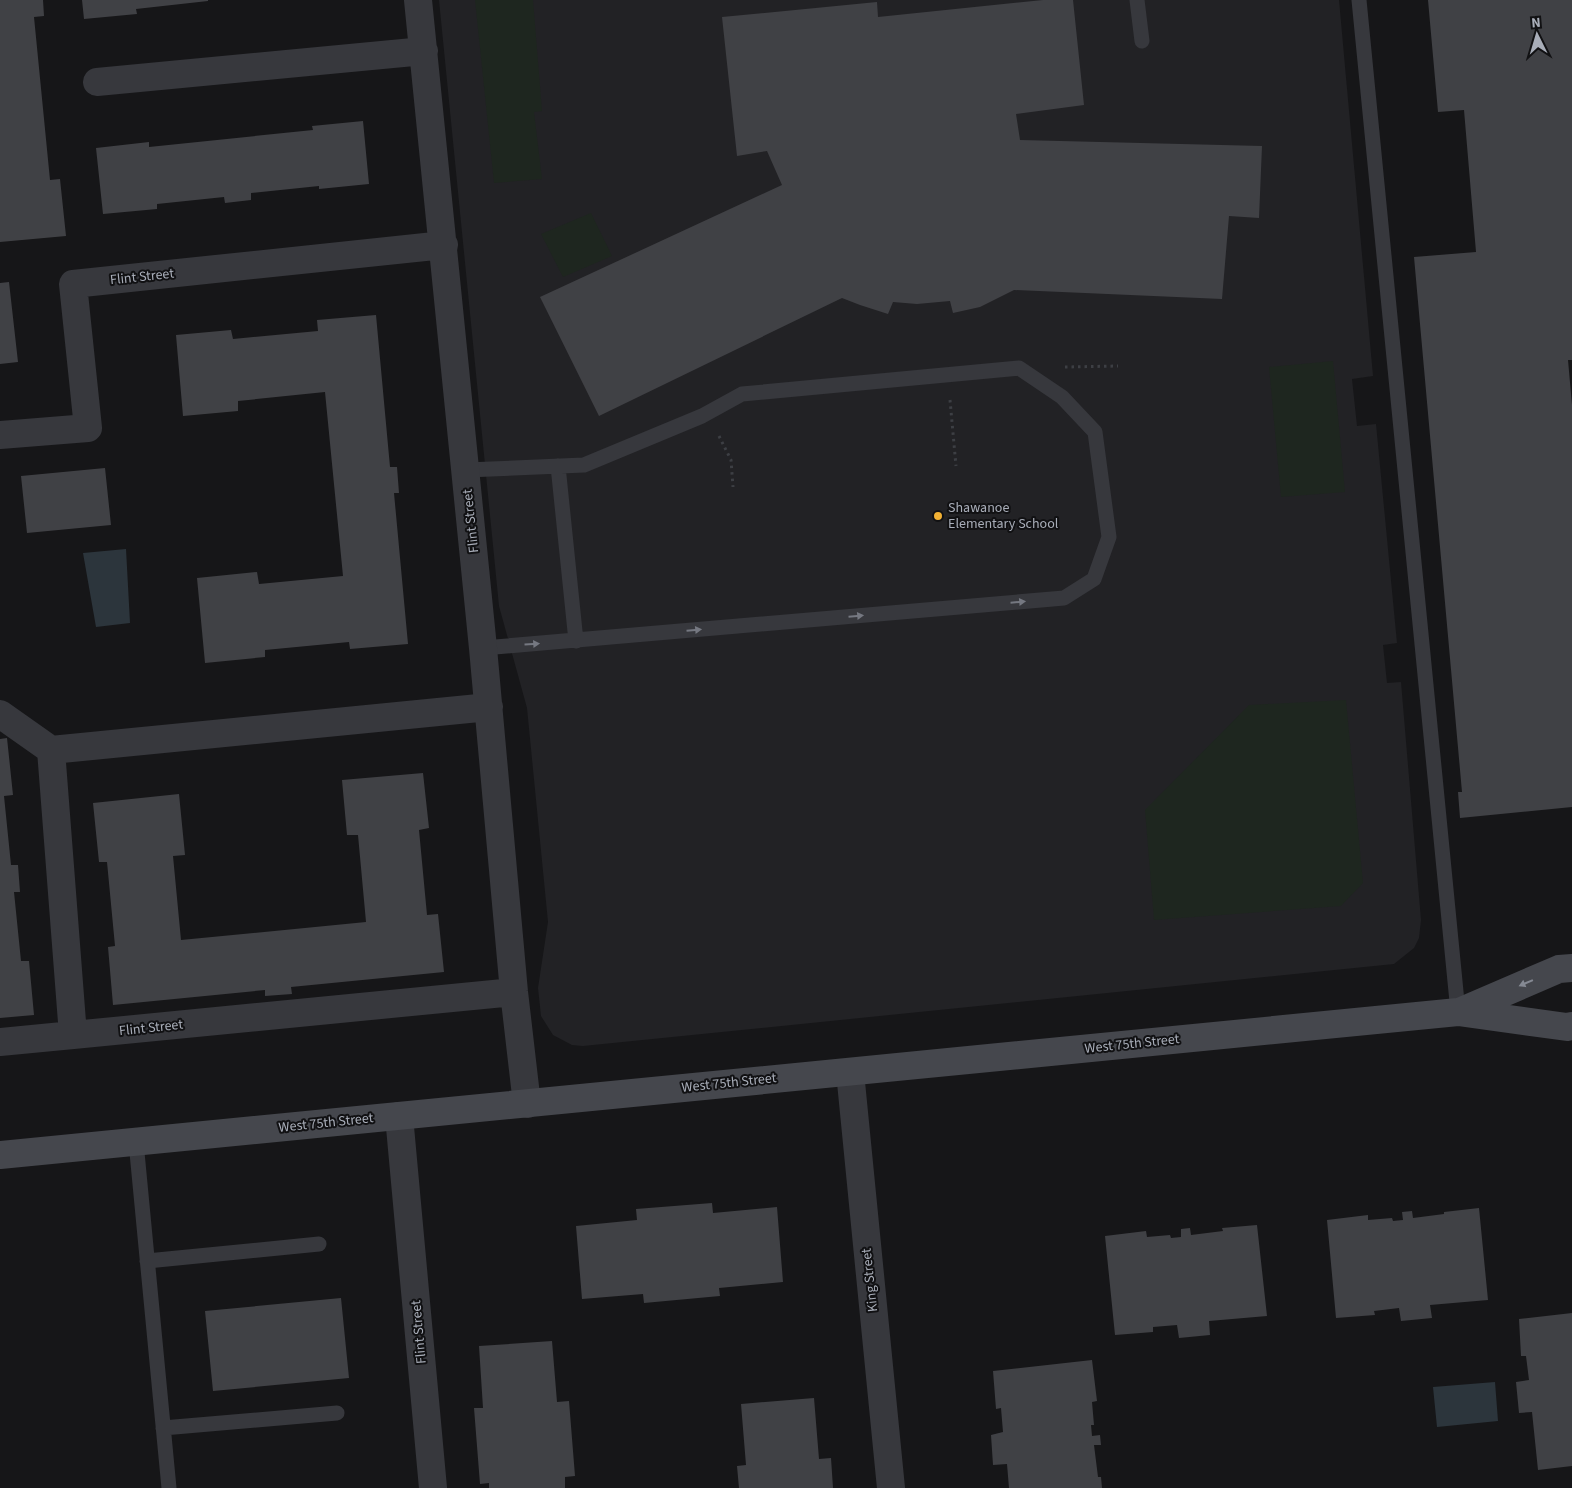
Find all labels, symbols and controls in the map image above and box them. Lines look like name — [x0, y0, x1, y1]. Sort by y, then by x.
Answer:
north arrow — [1512, 10, 1562, 60]
text: N — [1530, 13, 1541, 33]
street label: Flint Street — [109, 264, 175, 290]
street label: Flint Street — [458, 488, 484, 554]
place label: Shawanoe Elementary School — [948, 498, 1059, 534]
marker: Shawanoe Elementary School — [932, 510, 944, 522]
one-way arrow — [1010, 598, 1026, 606]
one-way arrow — [848, 612, 864, 620]
one-way arrow — [686, 626, 702, 634]
one-way arrow — [524, 640, 540, 648]
one-way arrow — [1518, 979, 1533, 987]
street label: Flint Street — [118, 1015, 184, 1041]
street label: West 75th Street — [1084, 1029, 1181, 1059]
street label: West 75th Street — [681, 1068, 778, 1098]
street label: West 75th Street — [278, 1108, 375, 1138]
street label: King Street — [857, 1247, 883, 1313]
street label: Flint Street — [406, 1299, 432, 1365]

